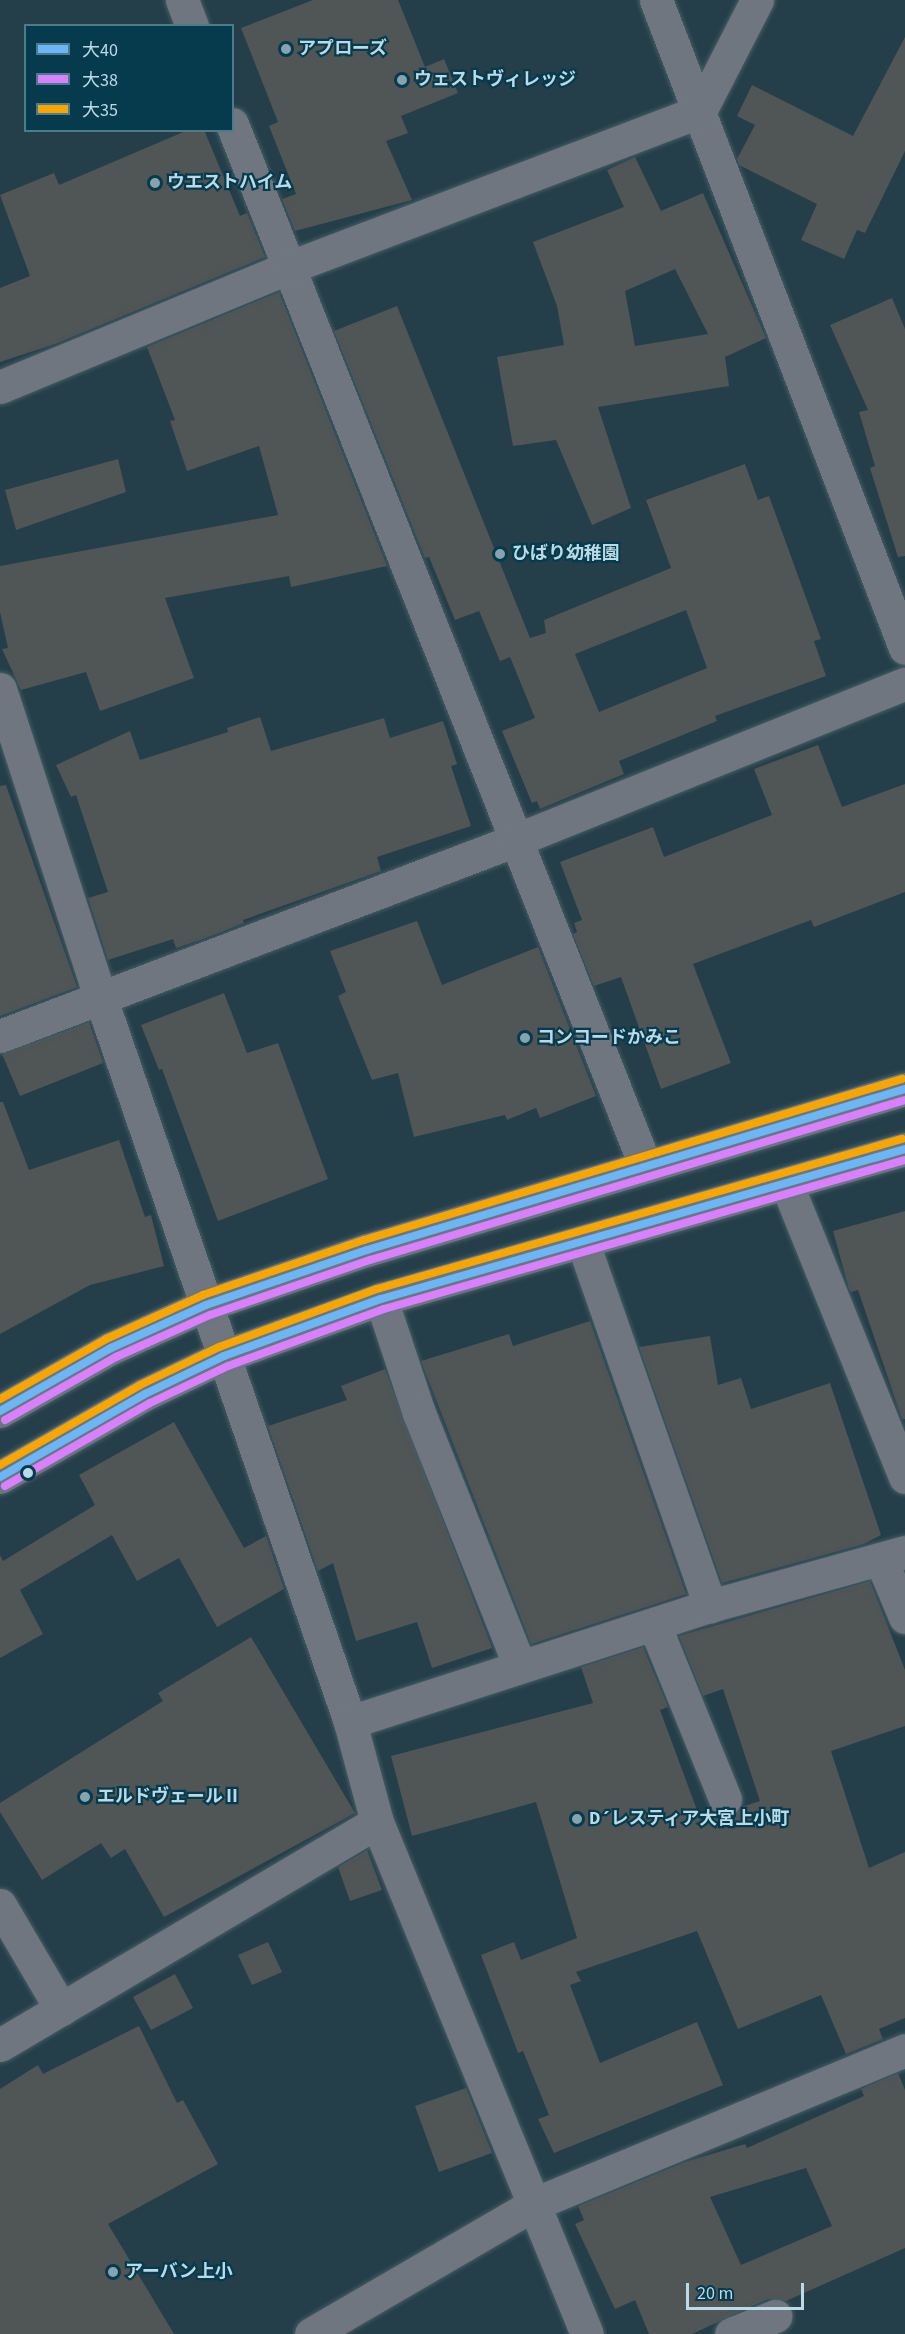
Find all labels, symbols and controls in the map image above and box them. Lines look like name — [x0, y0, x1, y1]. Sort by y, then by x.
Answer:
legend — [24, 24, 234, 132]
text: 大40 — [82, 38, 118, 63]
place label: アプローズ — [298, 38, 388, 60]
marker: アプローズ — [279, 42, 293, 56]
text: 大38 — [82, 68, 118, 93]
place label: ウェストヴィレッジ — [414, 69, 576, 91]
marker: ウェストヴィレッジ — [395, 73, 409, 87]
text: 大35 — [82, 98, 118, 123]
place label: ウエストハイム — [167, 172, 293, 194]
marker: ウエストハイム — [148, 176, 162, 190]
place label: ひばり幼稚園 — [512, 543, 620, 565]
marker: ひばり幼稚園 — [493, 547, 507, 561]
place label: コンコードかみこ — [537, 1027, 681, 1049]
marker: コンコードかみこ — [518, 1031, 532, 1045]
unlabelled marker — [22, 1467, 34, 1479]
place label: エルドヴェールⅡ — [97, 1786, 241, 1808]
marker: エルドヴェールⅡ — [78, 1790, 92, 1804]
place label: D´レスティア大宮上小町 — [589, 1808, 790, 1830]
marker: D´レスティア大宮上小町 — [570, 1812, 584, 1826]
place label: アーバン上小 — [125, 2261, 232, 2283]
marker: アーバン上小 — [106, 2265, 120, 2279]
scale bar — [689, 2271, 808, 2309]
text: 20 m — [697, 2281, 733, 2306]

